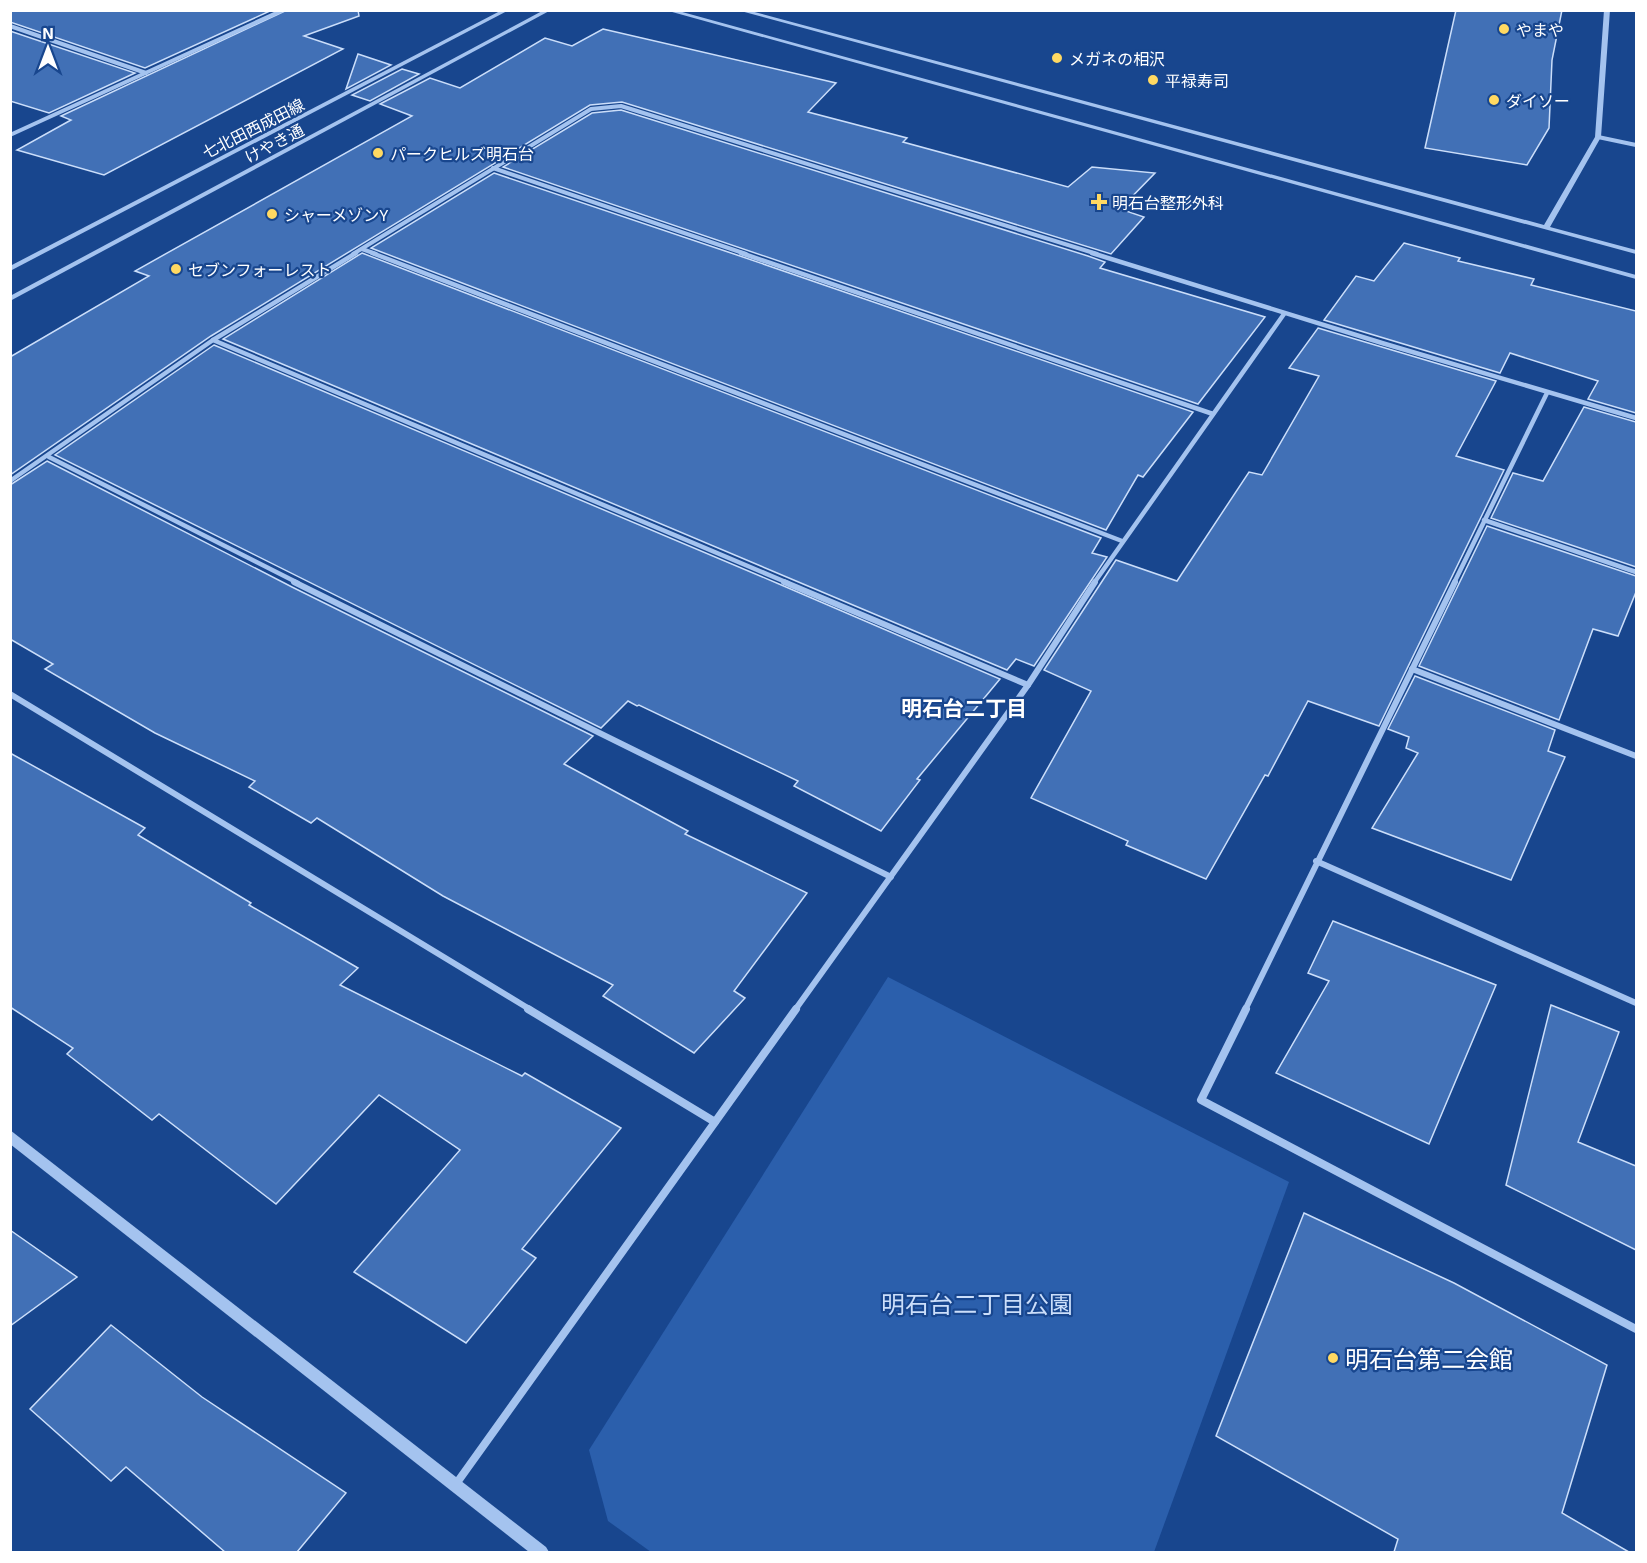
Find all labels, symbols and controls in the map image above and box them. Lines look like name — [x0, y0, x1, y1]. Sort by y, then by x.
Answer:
north arrow — [18, 18, 78, 78]
place label: やまや — [1516, 20, 1564, 39]
marker: やまや — [1497, 22, 1511, 36]
text: N — [42, 23, 54, 42]
place label: メガネの相沢 — [1069, 49, 1165, 68]
marker: メガネの相沢 — [1050, 51, 1064, 65]
place label: 平禄寿司 — [1165, 71, 1229, 90]
marker: 平禄寿司 — [1146, 73, 1160, 87]
place label: ダイソー — [1506, 91, 1570, 110]
marker: ダイソー — [1487, 93, 1501, 107]
street label: 七北田西成田線 — [199, 94, 307, 162]
street label: けやき通 — [241, 120, 307, 166]
place label: パークヒルズ明石台 — [390, 144, 534, 163]
marker: パークヒルズ明石台 — [371, 146, 385, 160]
marker: 明石台整形外科 — [1090, 193, 1108, 211]
place label: 明石台整形外科 — [1112, 193, 1224, 212]
place label: シャーメゾンY — [284, 205, 388, 224]
marker: シャーメゾンY — [265, 207, 279, 221]
place label: セブンフォーレスト — [188, 260, 332, 279]
marker: セブンフォーレスト — [169, 262, 183, 276]
district label: 明石台二丁目 — [901, 695, 1027, 720]
park label: 明石台二丁目公園 — [881, 1289, 1073, 1318]
place label: 明石台第二会館 — [1345, 1344, 1513, 1373]
marker: 明石台第二会館 — [1326, 1351, 1340, 1365]

